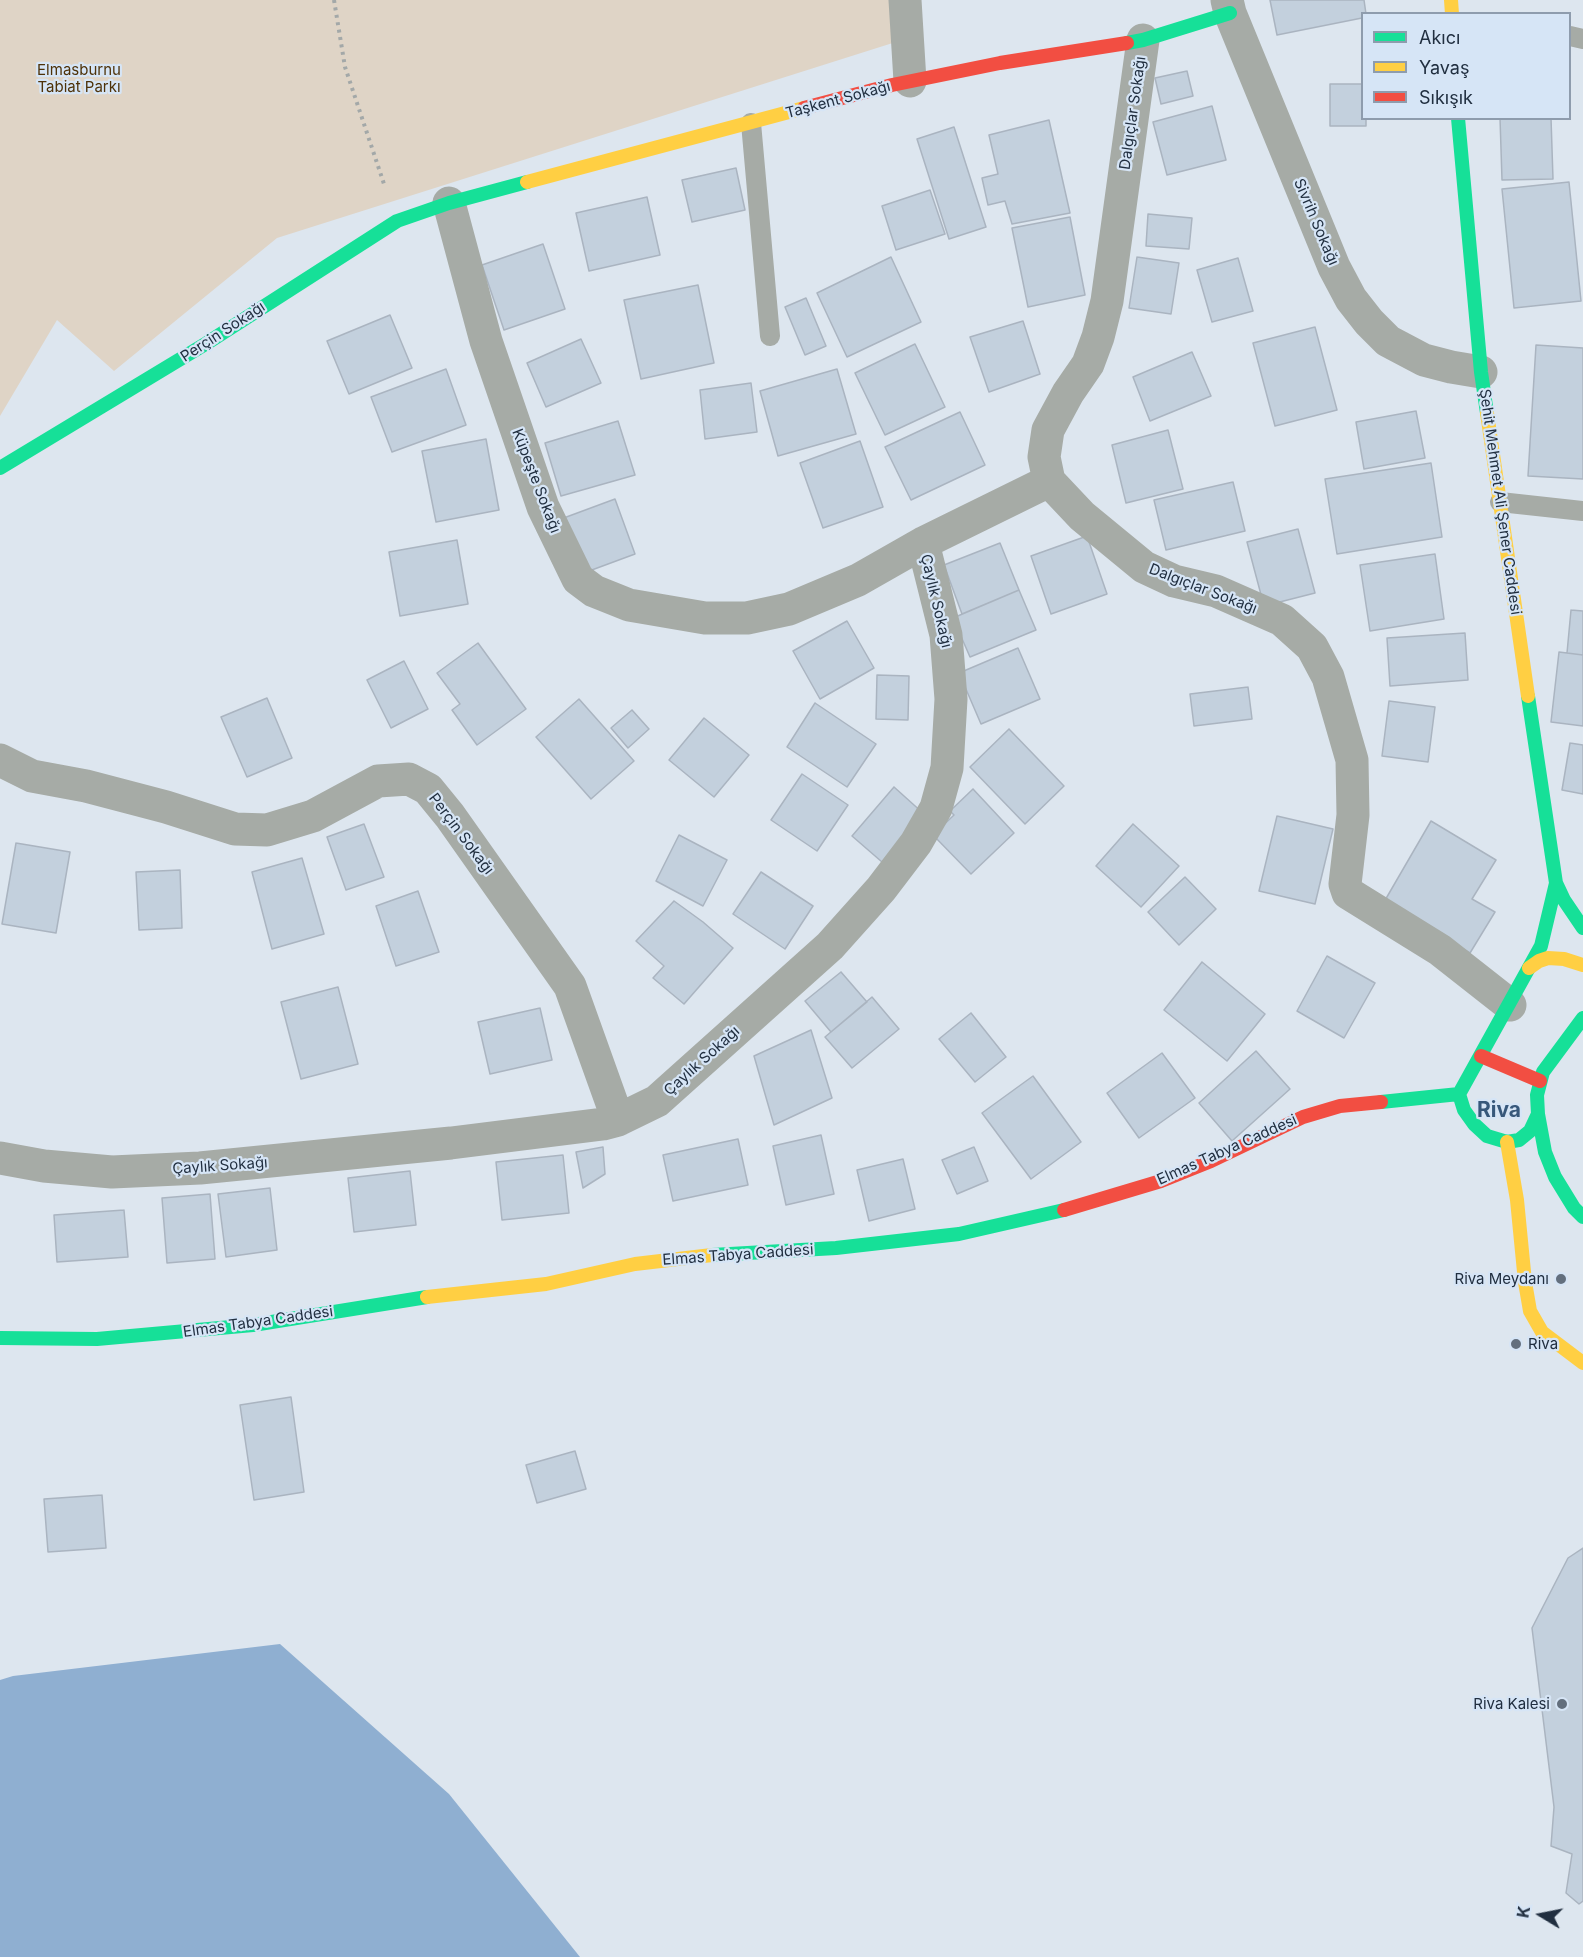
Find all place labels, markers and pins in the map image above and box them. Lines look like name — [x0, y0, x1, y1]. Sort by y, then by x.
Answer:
place label: Riva Meydanı — [1454, 1270, 1549, 1288]
marker: Riva Meydanı — [1554, 1272, 1568, 1286]
place label: Riva — [1528, 1335, 1558, 1353]
marker: Riva — [1509, 1337, 1523, 1351]
place label: Riva Kalesi — [1473, 1695, 1550, 1713]
marker: Riva Kalesi — [1555, 1697, 1569, 1711]

